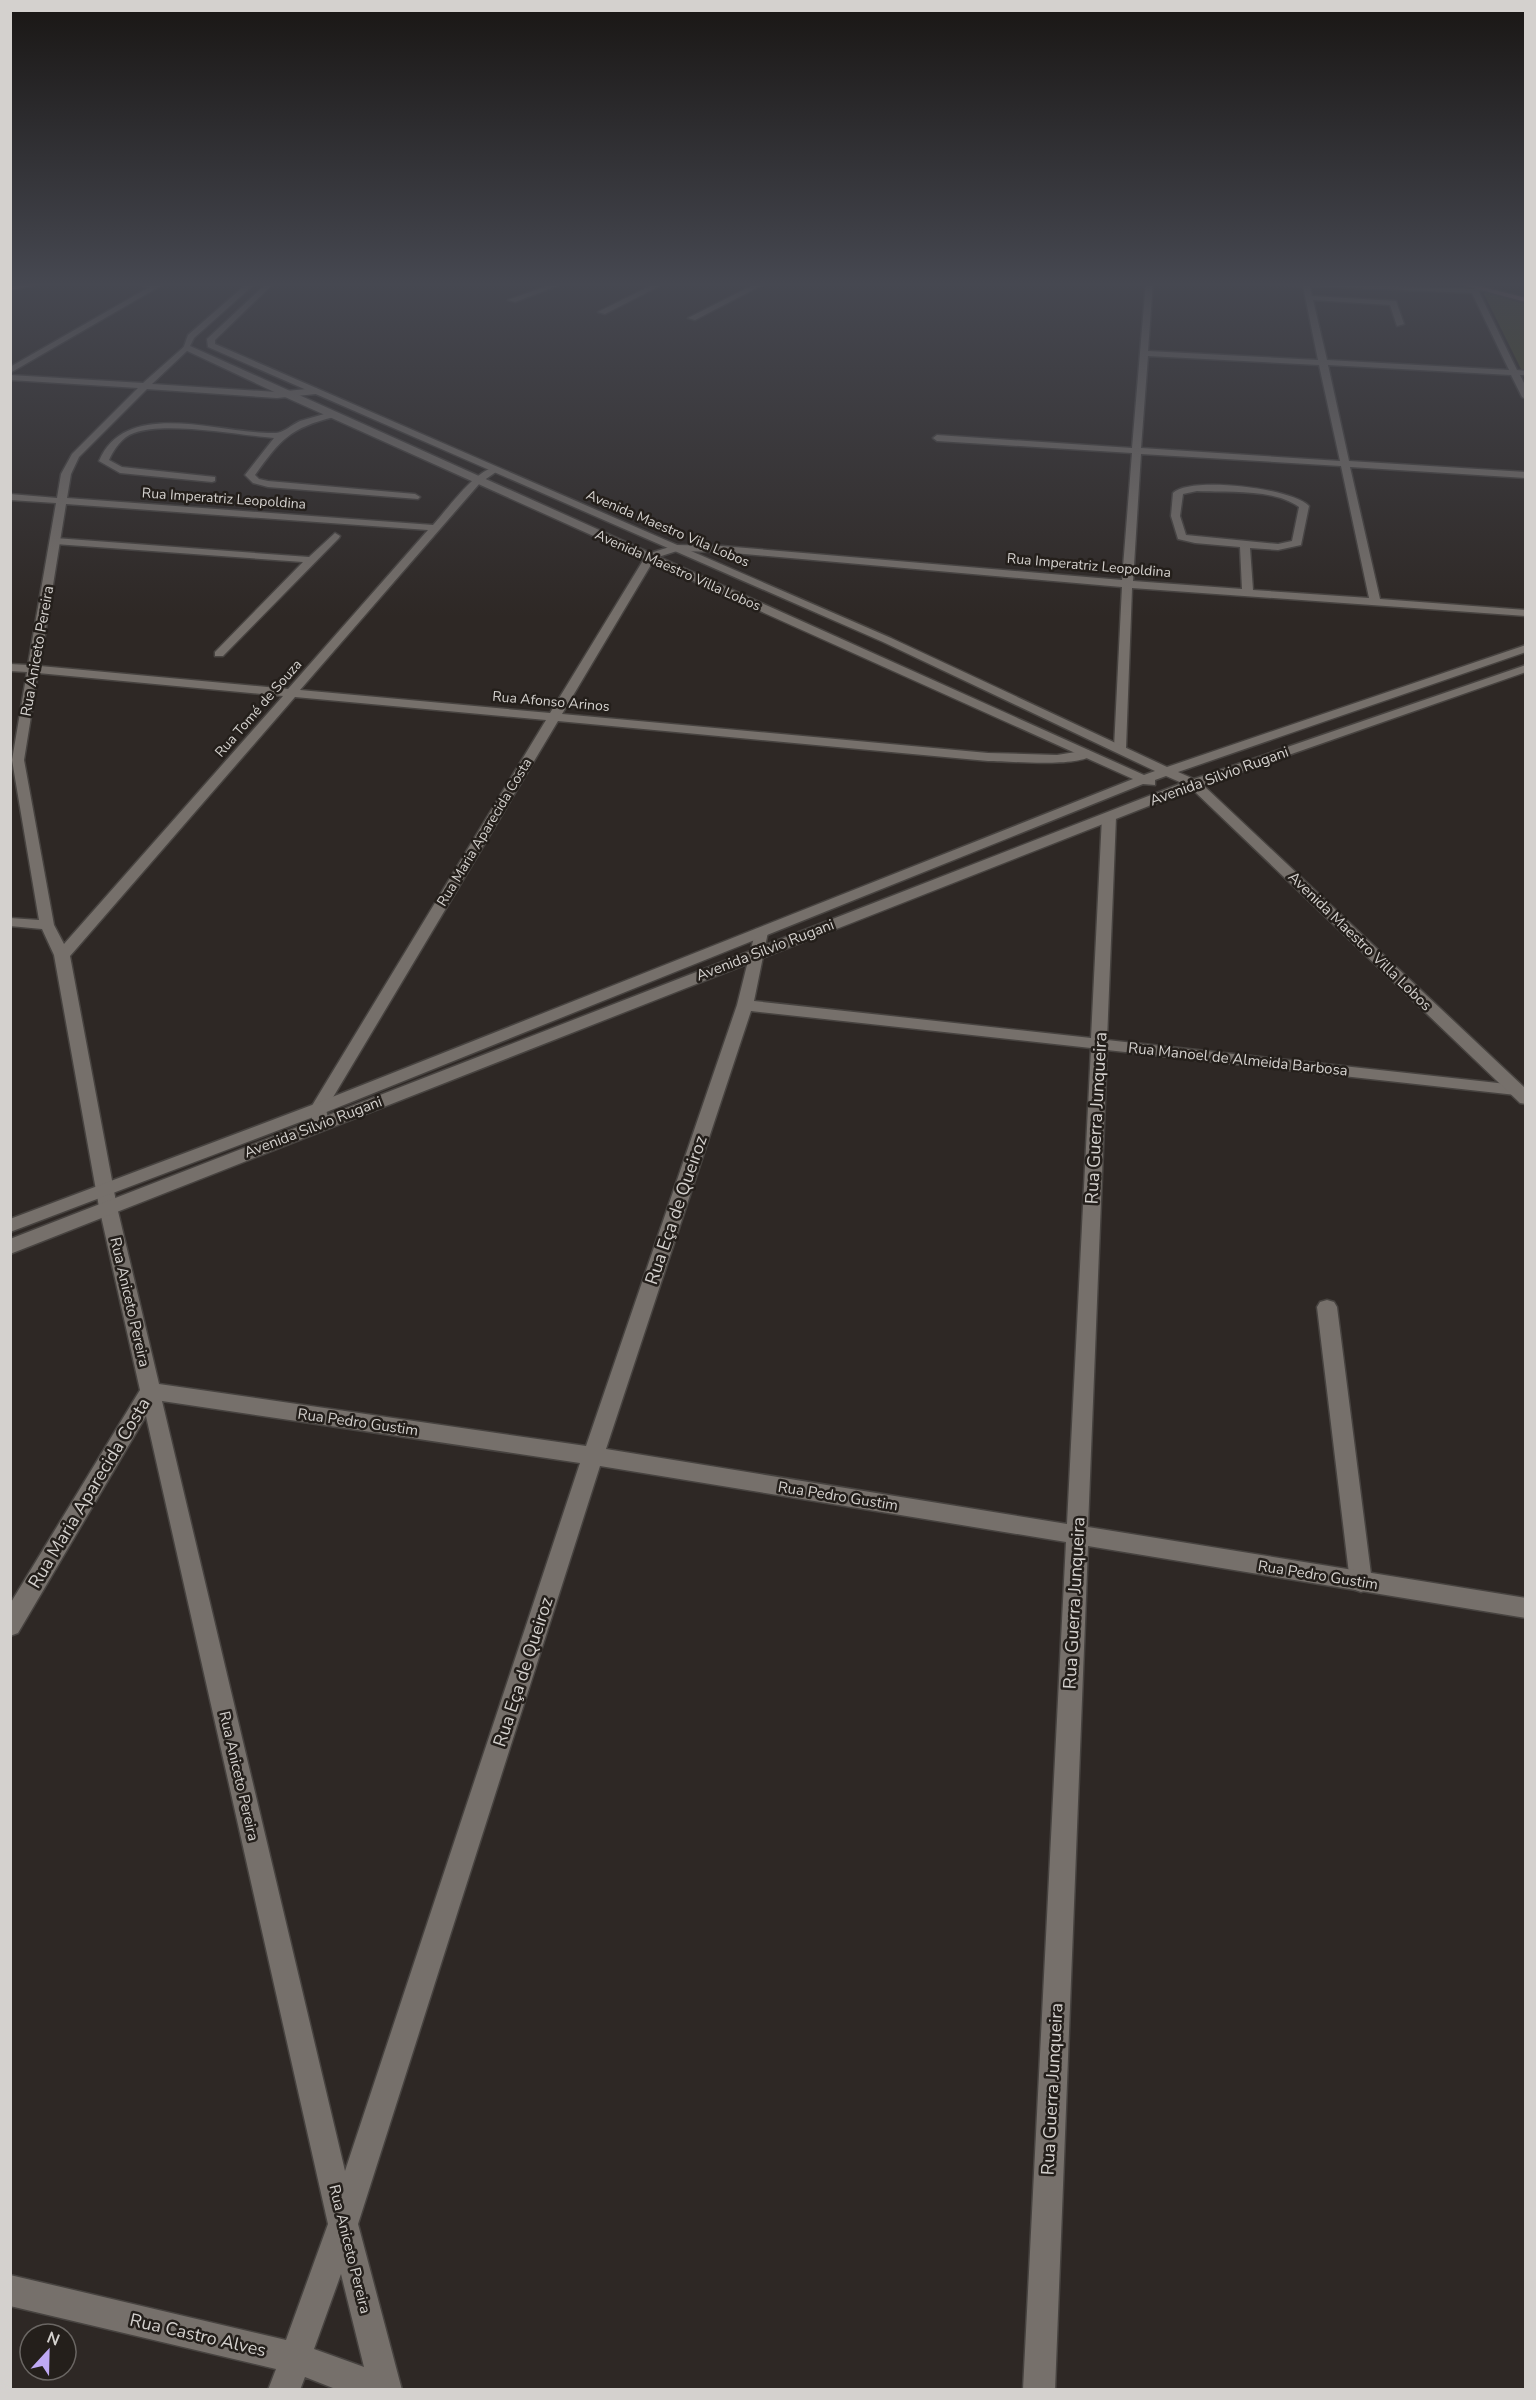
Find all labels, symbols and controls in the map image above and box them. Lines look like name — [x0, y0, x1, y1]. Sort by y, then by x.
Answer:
street label: Rua Imperatriz Leopoldina — [141, 483, 307, 514]
street label: Avenida Maestro Vila Lobos — [583, 485, 753, 572]
street label: Avenida Maestro Villa Lobos — [592, 525, 764, 616]
street label: Rua Imperatriz Leopoldina — [1006, 549, 1172, 582]
street label: Rua Aniceto Pereira — [16, 584, 58, 718]
street label: Rua Tomé de Souza — [211, 655, 306, 761]
street label: Rua Afonso Arinos — [492, 687, 611, 716]
street label: Avenida Silvio Rugani — [1147, 742, 1291, 810]
street label: Rua Maria Aparecida Costa — [433, 755, 536, 910]
street label: Avenida Maestro Villa Lobos — [1284, 867, 1436, 1015]
street label: Avenida Silvio Rugani — [693, 914, 837, 986]
street label: Rua Guerra Junqueira — [1080, 1031, 1112, 1205]
street label: Rua Manoel de Almeida Barbosa — [1127, 1038, 1349, 1080]
street label: Avenida Silvio Rugani — [241, 1091, 385, 1163]
street label: Rua Eça de Queiroz — [639, 1132, 713, 1288]
street label: Rua Aniceto Pereira — [105, 1235, 155, 1369]
street label: Rua Maria Aparecida Costa — [23, 1393, 155, 1593]
street label: Rua Pedro Gustim — [296, 1404, 420, 1440]
street label: Rua Pedro Gustim — [776, 1477, 900, 1515]
street label: Rua Guerra Junqueira — [1058, 1516, 1090, 1690]
street label: Rua Pedro Gustim — [1256, 1556, 1380, 1594]
street label: Rua Eça de Queiroz — [487, 1594, 559, 1750]
street label: Rua Aniceto Pereira — [214, 1709, 264, 1843]
street label: Rua Guerra Junqueira — [1036, 2002, 1068, 2176]
street label: Rua Aniceto Pereira — [324, 2182, 376, 2316]
street label: Rua Castro Alves — [128, 2308, 268, 2362]
north arrow — [18, 2322, 78, 2382]
text: N — [44, 2327, 63, 2351]

